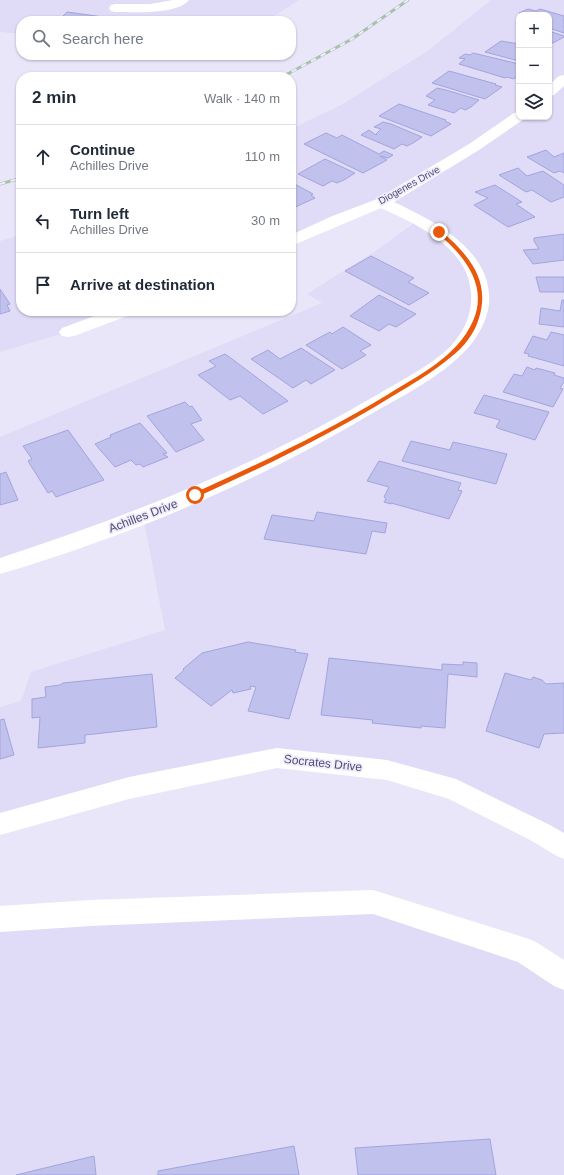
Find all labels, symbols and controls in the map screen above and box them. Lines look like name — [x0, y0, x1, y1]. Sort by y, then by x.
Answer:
map controls — [516, 12, 552, 120]
button: + — [516, 12, 552, 48]
search box — [16, 16, 296, 60]
icon: search — [30, 27, 52, 49]
text: Search here — [62, 30, 144, 47]
button: − — [516, 48, 552, 84]
button: layers — [516, 84, 552, 120]
text: 2 min — [32, 88, 76, 107]
text: Walk · 140 m — [204, 91, 280, 106]
text: Continue — [70, 141, 135, 158]
icon: ahead — [32, 146, 54, 168]
text: 110 m — [245, 149, 280, 164]
text: Achilles Drive — [70, 158, 149, 173]
street label: Diogenes Drive — [376, 163, 442, 206]
text: Turn left — [70, 205, 129, 222]
icon: left — [32, 210, 54, 232]
text: 30 m — [251, 213, 280, 228]
text: Achilles Drive — [70, 222, 149, 237]
route end — [430, 223, 448, 241]
icon: arrive — [32, 274, 54, 296]
text: Arrive at destination — [70, 276, 215, 293]
route start — [186, 486, 204, 504]
street label: Achilles Drive — [107, 496, 180, 536]
street label: Socrates Drive — [283, 752, 363, 774]

